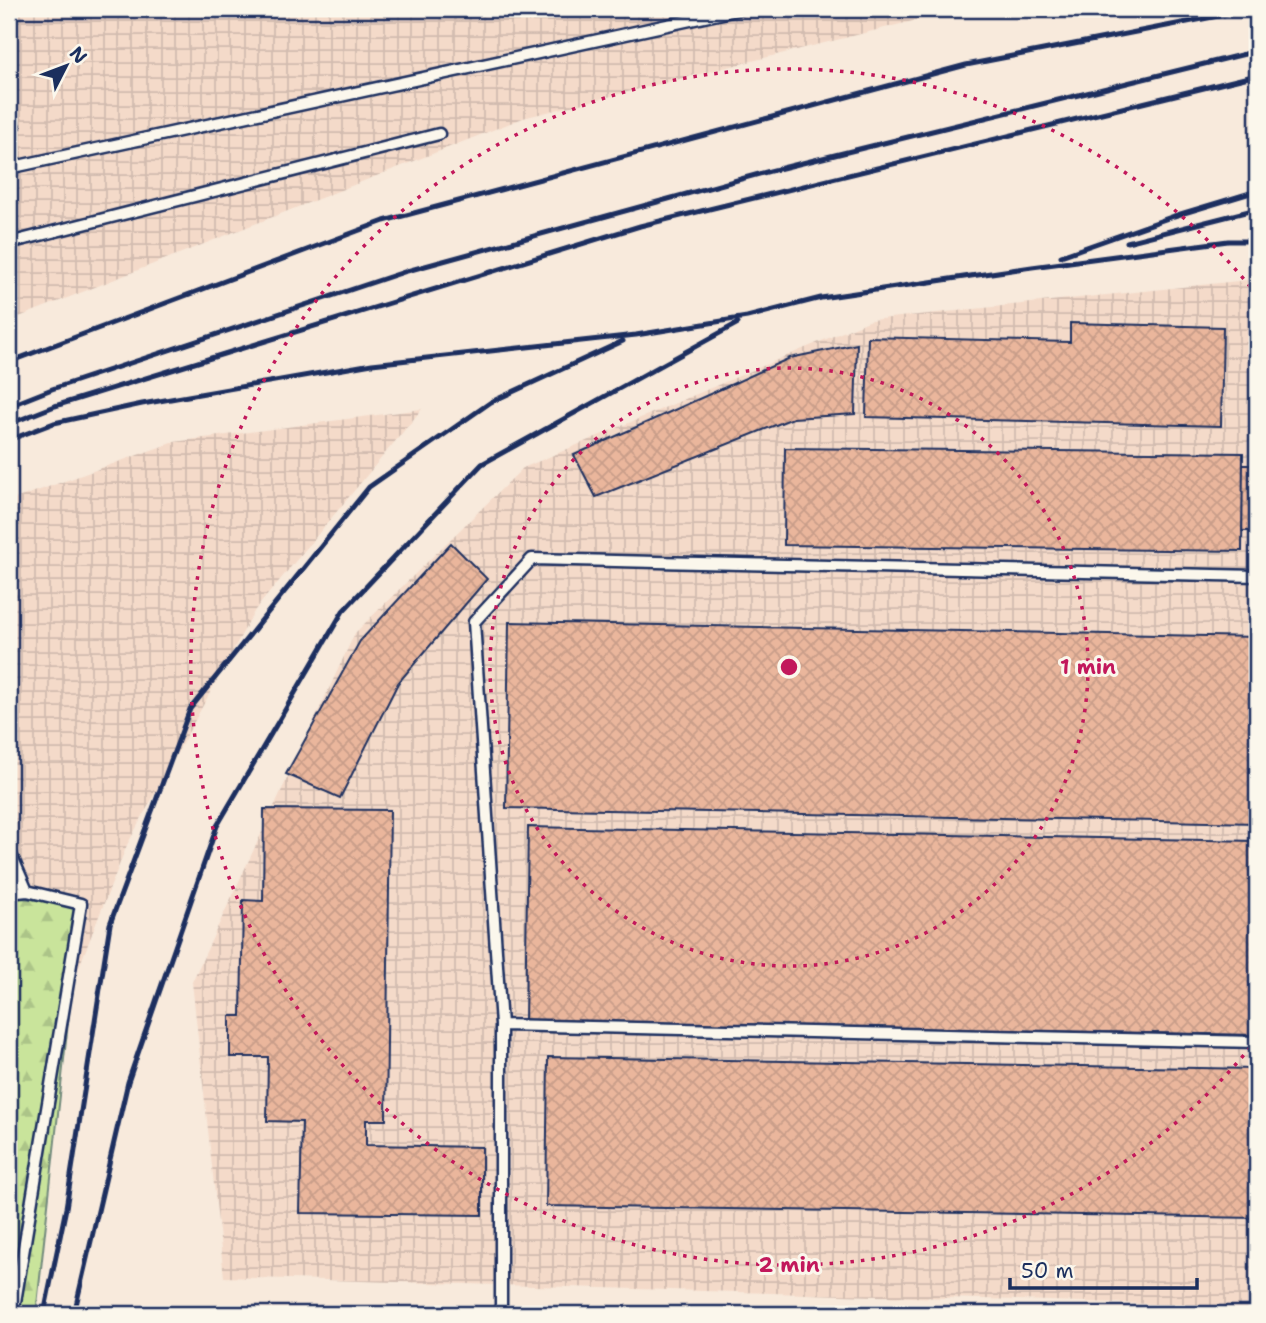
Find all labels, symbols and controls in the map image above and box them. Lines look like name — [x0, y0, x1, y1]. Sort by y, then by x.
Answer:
north arrow — [32, 32, 102, 102]
text: N — [64, 41, 93, 69]
text: 1 min — [1060, 653, 1116, 681]
centre of rings — [777, 655, 801, 679]
scale bar — [1010, 1246, 1198, 1290]
text: 2 min — [758, 1251, 820, 1279]
text: 50 m — [1021, 1257, 1074, 1285]

